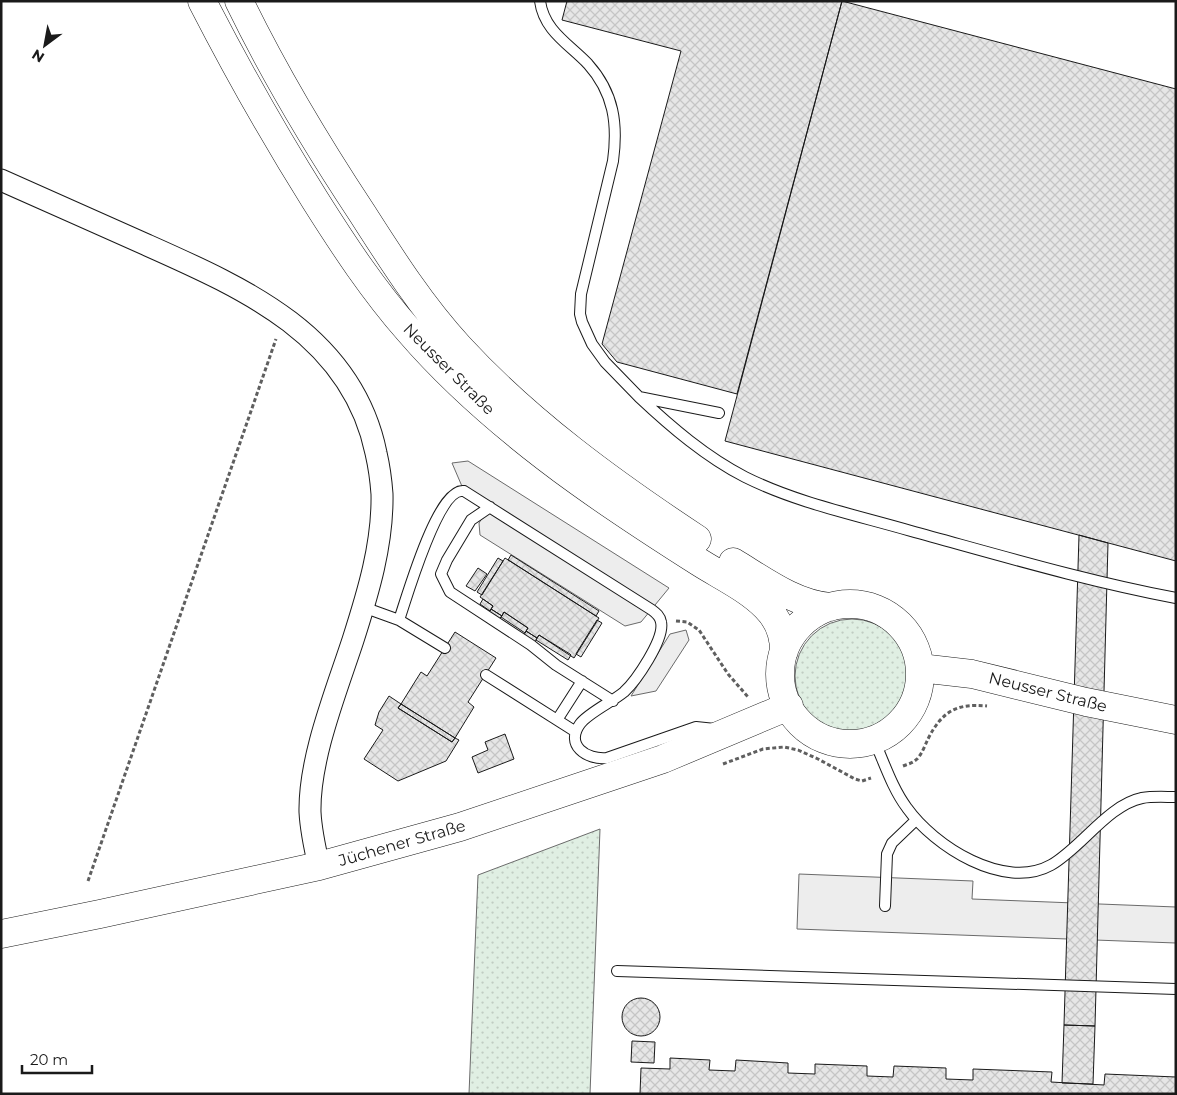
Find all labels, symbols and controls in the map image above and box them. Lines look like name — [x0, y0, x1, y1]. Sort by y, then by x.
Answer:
north arrow — [20, 20, 70, 70]
text: N — [29, 45, 48, 67]
street label: Neusser Straße — [399, 319, 499, 419]
street label: Neusser Straße — [987, 668, 1109, 716]
street label: Jüchener Straße — [335, 816, 468, 870]
scale bar — [22, 1042, 92, 1074]
text: 20 m — [30, 1050, 68, 1069]

